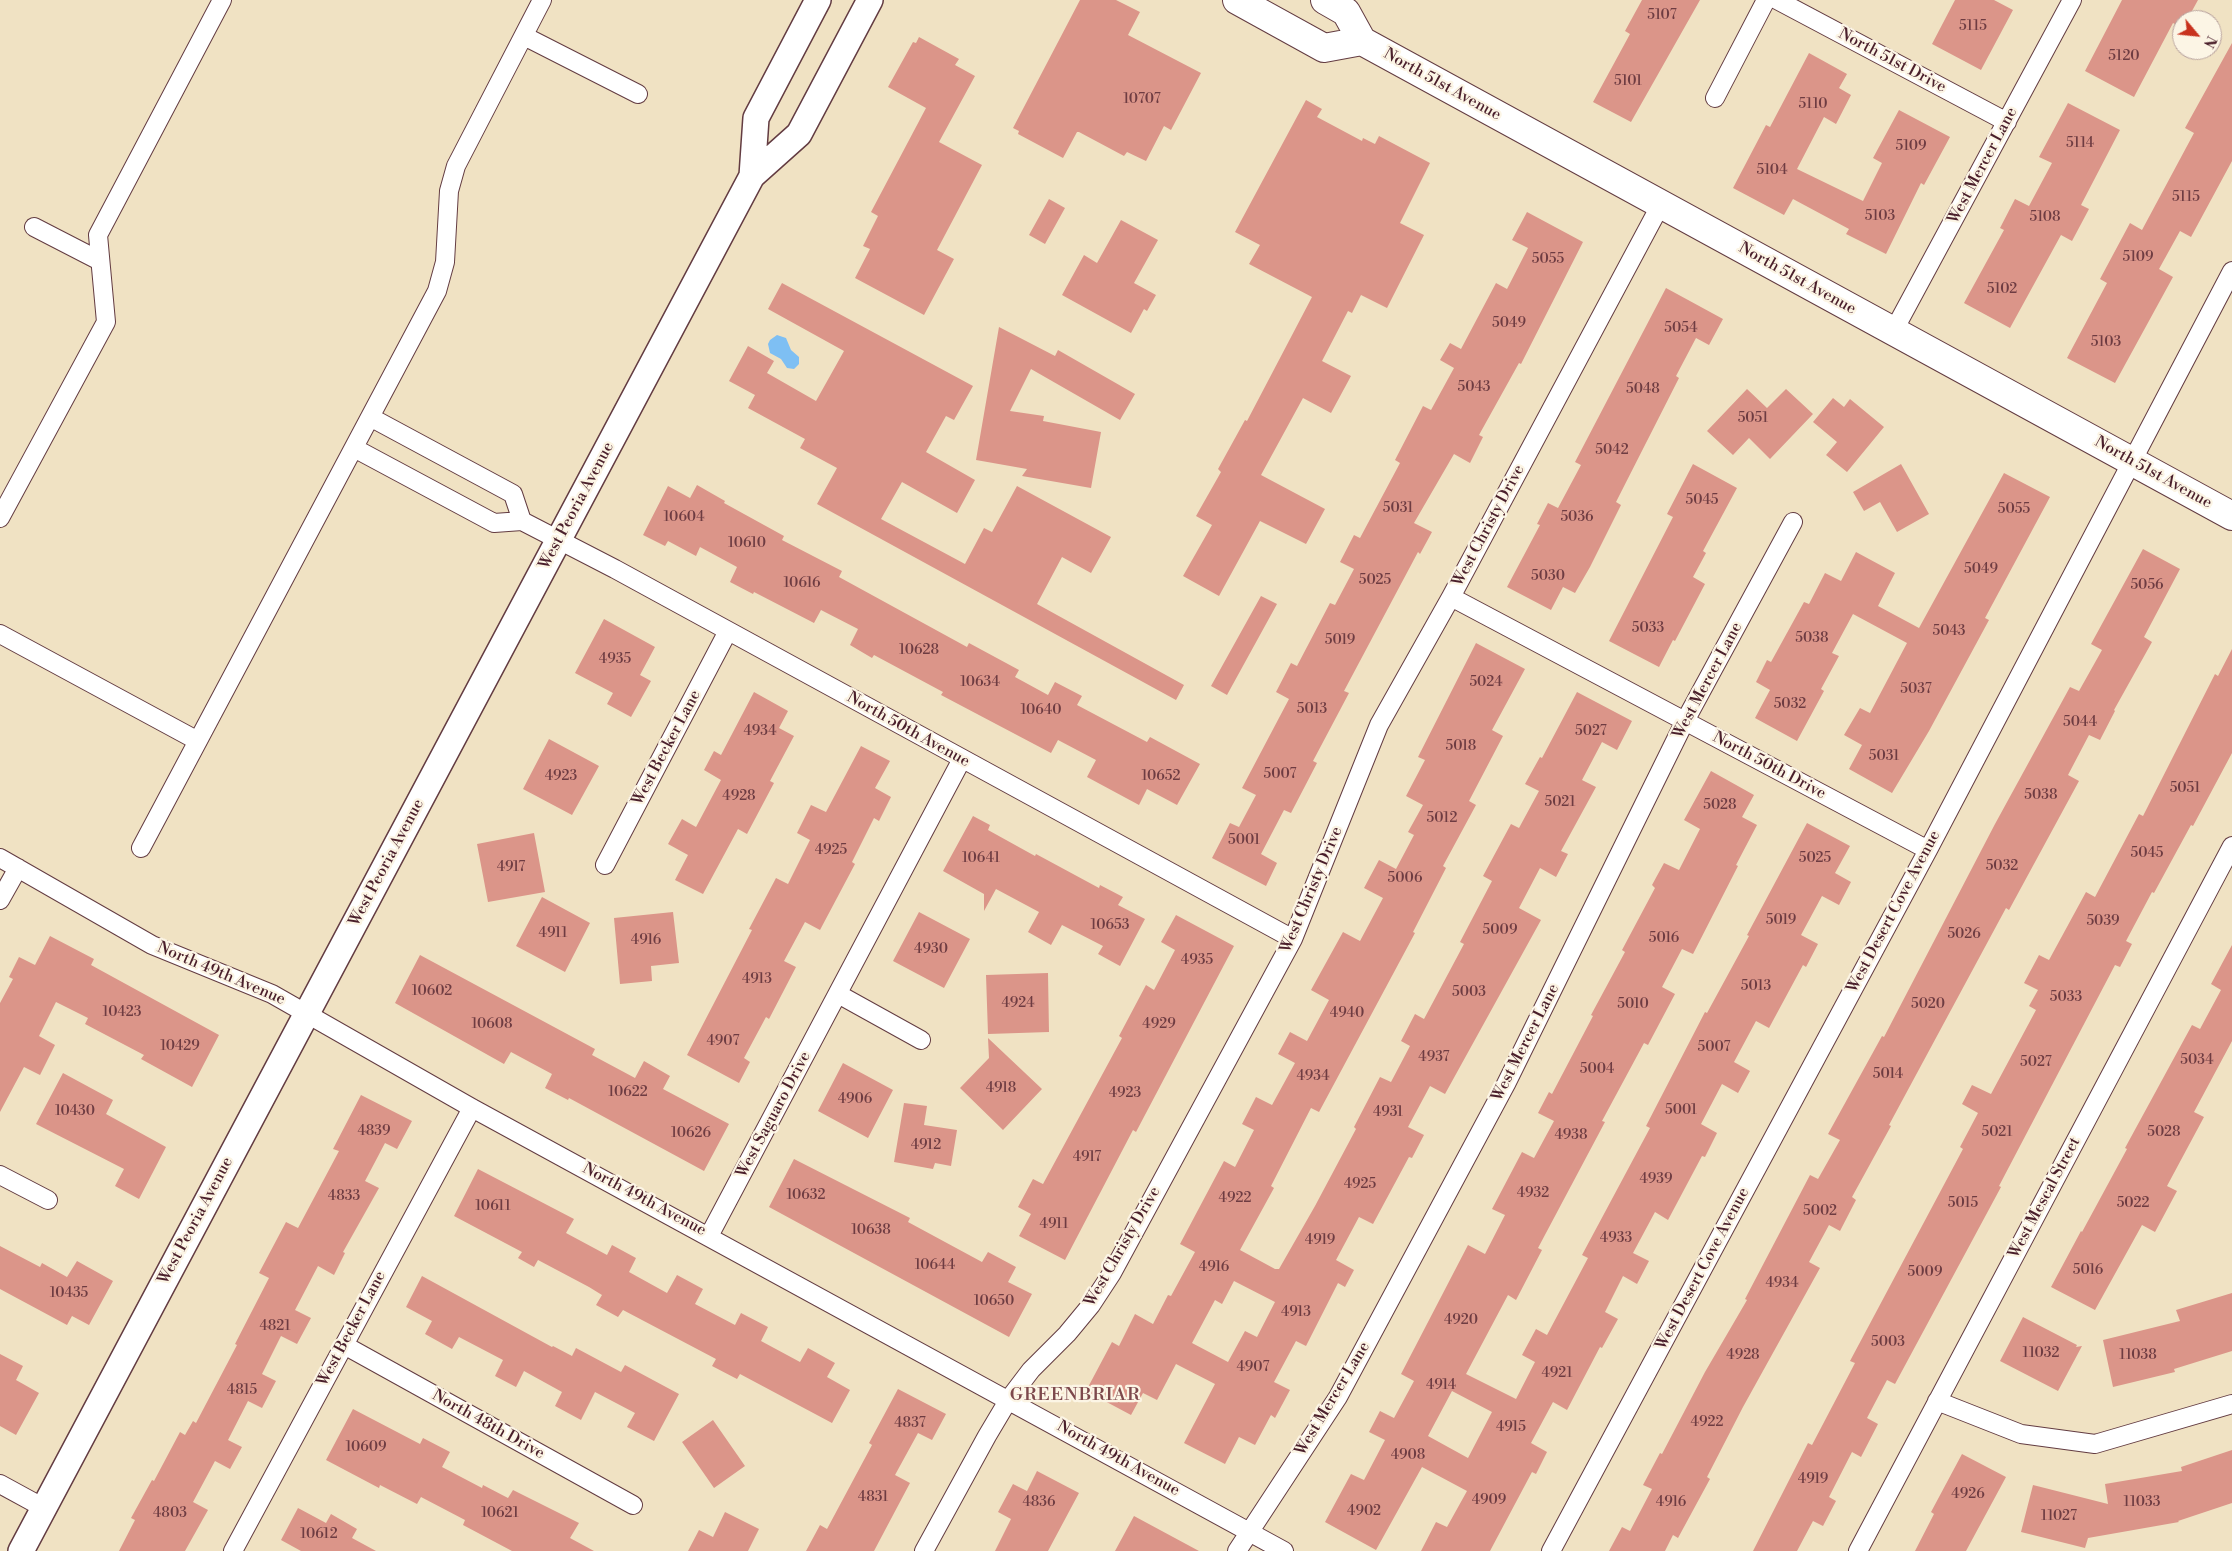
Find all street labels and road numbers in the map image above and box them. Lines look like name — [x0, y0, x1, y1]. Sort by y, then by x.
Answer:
street label: North 51st Drive — [1835, 25, 1949, 97]
street label: North 51st Avenue — [1380, 45, 1504, 125]
street label: West Mercer Lane — [1944, 104, 2022, 228]
street label: North 51st Avenue — [1735, 239, 1859, 319]
street label: North 51st Avenue — [2091, 433, 2215, 513]
street label: West Peoria Avenue — [535, 439, 619, 573]
street label: West Christy Drive — [1449, 462, 1529, 590]
street label: West Mercer Lane — [1669, 619, 1747, 743]
street label: West Becker Lane — [629, 687, 705, 809]
street label: North 50th Avenue — [843, 688, 973, 772]
street label: North 50th Drive — [1709, 728, 1829, 804]
street label: West Peoria Avenue — [345, 796, 429, 930]
street label: West Christy Drive — [1277, 824, 1347, 956]
street label: West Desert Cove Avenue — [1843, 828, 1945, 996]
street label: North 49th Avenue — [154, 938, 288, 1010]
street label: West Mercer Lane — [1488, 981, 1564, 1105]
street label: West Saguaro Drive — [733, 1049, 815, 1181]
street label: West Mescal Street — [2005, 1134, 2085, 1262]
street label: West Peoria Avenue — [154, 1154, 238, 1288]
street label: North 49th Avenue — [579, 1159, 709, 1241]
street label: West Christy Drive — [1081, 1184, 1165, 1310]
street label: West Desert Cove Avenue — [1652, 1185, 1754, 1353]
street label: West Becker Lane — [314, 1268, 390, 1390]
street label: West Mercer Lane — [1291, 1339, 1375, 1459]
street label: North 48th Drive — [428, 1386, 548, 1464]
street label: North 49th Avenue — [1053, 1417, 1183, 1501]

